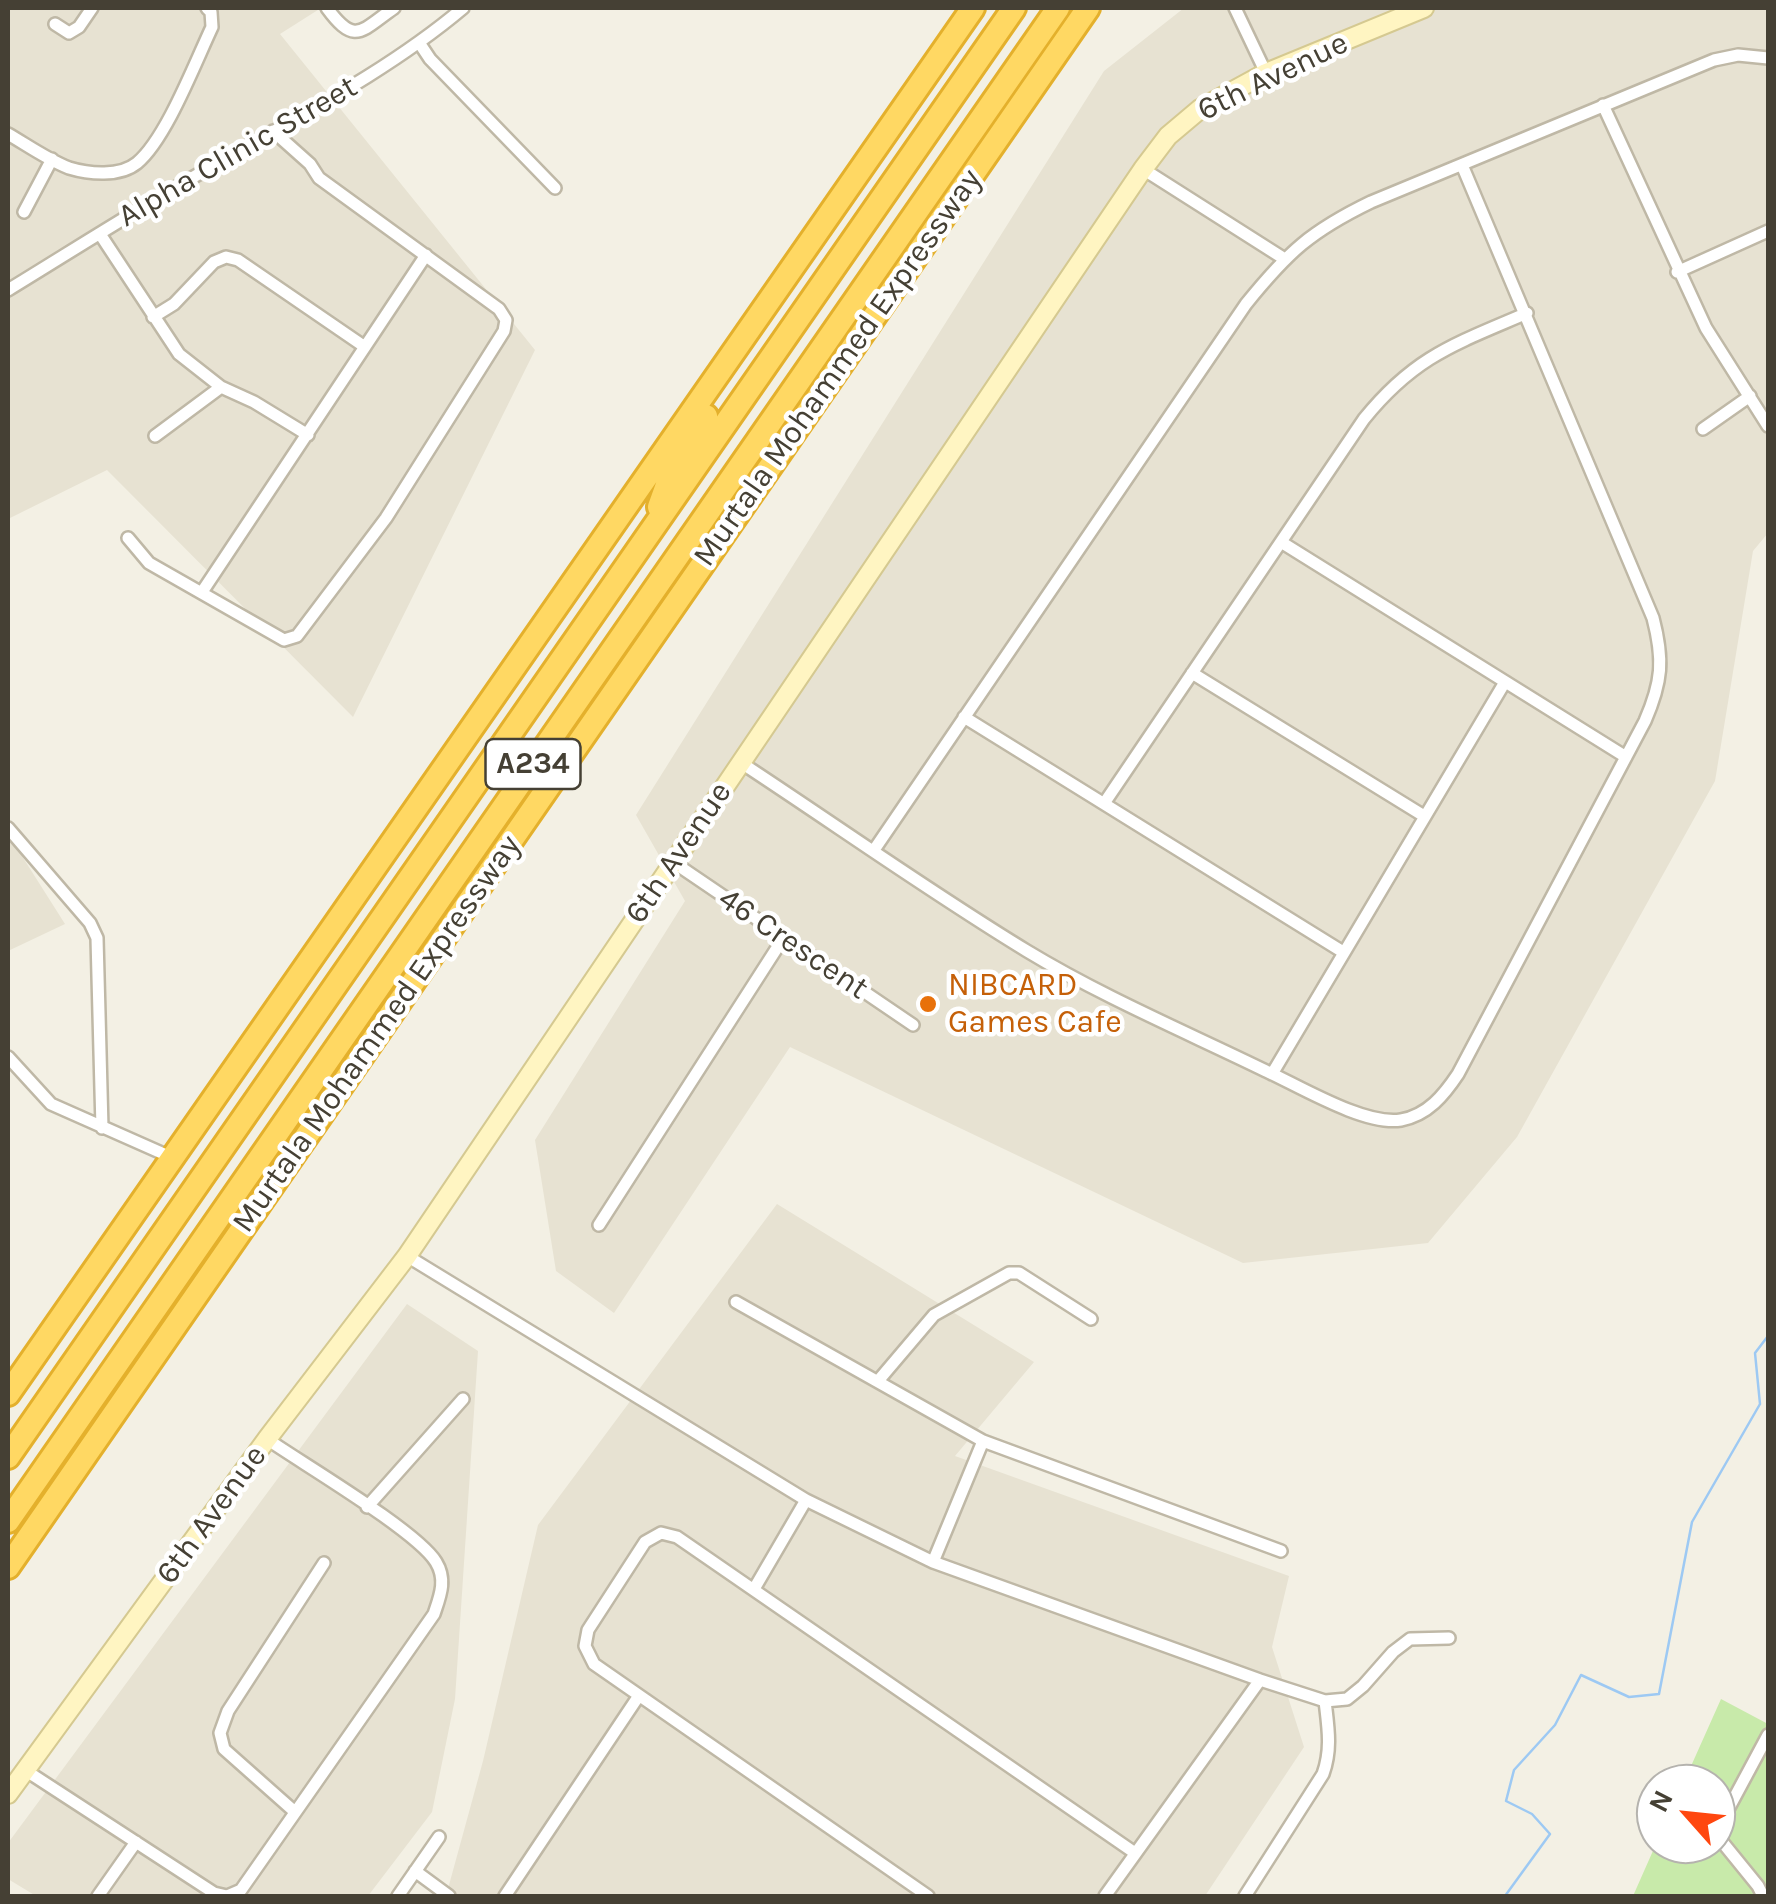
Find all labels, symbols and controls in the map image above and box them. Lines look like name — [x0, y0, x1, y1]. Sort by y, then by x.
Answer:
street label: 6th Avenue — [1192, 24, 1354, 130]
street label: Alpha Clinic Street — [112, 68, 364, 236]
street label: Murtala Mohammed Expressway — [686, 162, 990, 574]
road number: A234 — [486, 739, 580, 789]
street label: 6th Avenue — [618, 775, 740, 931]
street label: Murtala Mohammed Expressway — [225, 828, 529, 1240]
street label: 46 Crescent — [711, 880, 875, 1008]
place label: NIBCARD Games Cafe — [948, 967, 1122, 1042]
marker: NIBCARD Games Cafe — [917, 993, 939, 1015]
street label: 6th Avenue — [149, 1438, 275, 1592]
north arrow — [1636, 1764, 1736, 1864]
text: N — [1641, 1785, 1680, 1818]

